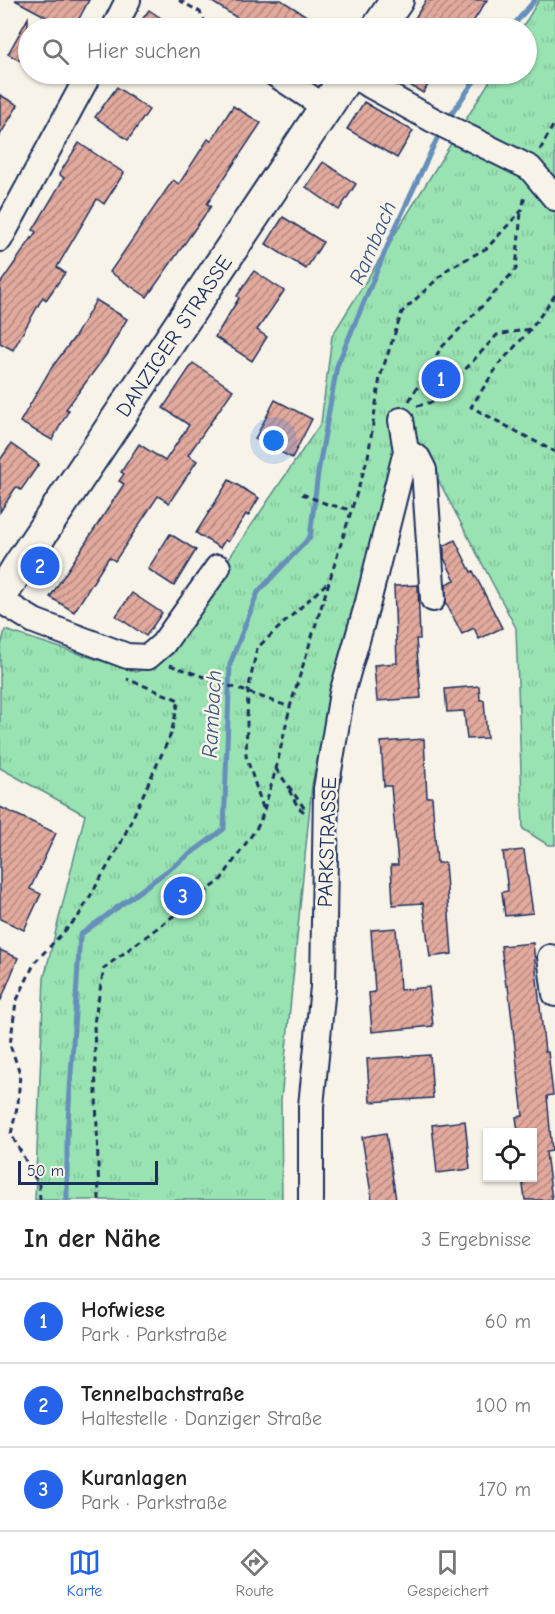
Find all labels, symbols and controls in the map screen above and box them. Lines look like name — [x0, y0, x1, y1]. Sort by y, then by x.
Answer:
search box — [18, 18, 537, 84]
icon: search — [39, 35, 72, 68]
text: Hier suchen — [87, 38, 201, 64]
water label: Rambach — [344, 197, 402, 289]
street label: DANZIGER STRASSE — [111, 251, 237, 421]
pin: 1 — [422, 356, 460, 401]
your location — [259, 426, 288, 455]
pin: 2 — [20, 544, 60, 588]
water label: Rambach — [197, 669, 227, 759]
street label: PARKSTRASSE — [313, 776, 341, 908]
pin: 3 — [164, 874, 202, 918]
map controls — [483, 1128, 537, 1182]
button: locate — [483, 1128, 537, 1182]
scale bar — [18, 1158, 158, 1186]
text: 50 m — [27, 1162, 64, 1180]
text: In der Nähe — [24, 1224, 161, 1254]
text: 3 Ergebnisse — [421, 1228, 531, 1251]
text: Hofwiese — [81, 1297, 165, 1323]
text: 1 — [40, 1310, 47, 1333]
text: 60 m — [485, 1310, 531, 1333]
text: Park · Parkstraße — [81, 1323, 227, 1346]
text: Tennelbachstraße — [81, 1381, 244, 1407]
text: 2 — [39, 1394, 48, 1417]
text: 100 m — [476, 1394, 531, 1417]
text: Haltestelle · Danziger Straße — [81, 1407, 322, 1430]
text: Kuranlagen — [81, 1465, 187, 1491]
text: 3 — [39, 1478, 48, 1501]
text: 170 m — [478, 1478, 531, 1501]
text: Park · Parkstraße — [81, 1491, 227, 1514]
tab: Karte — [67, 1546, 102, 1600]
tab: Route — [236, 1546, 274, 1600]
tab: Gespeichert — [407, 1546, 488, 1600]

